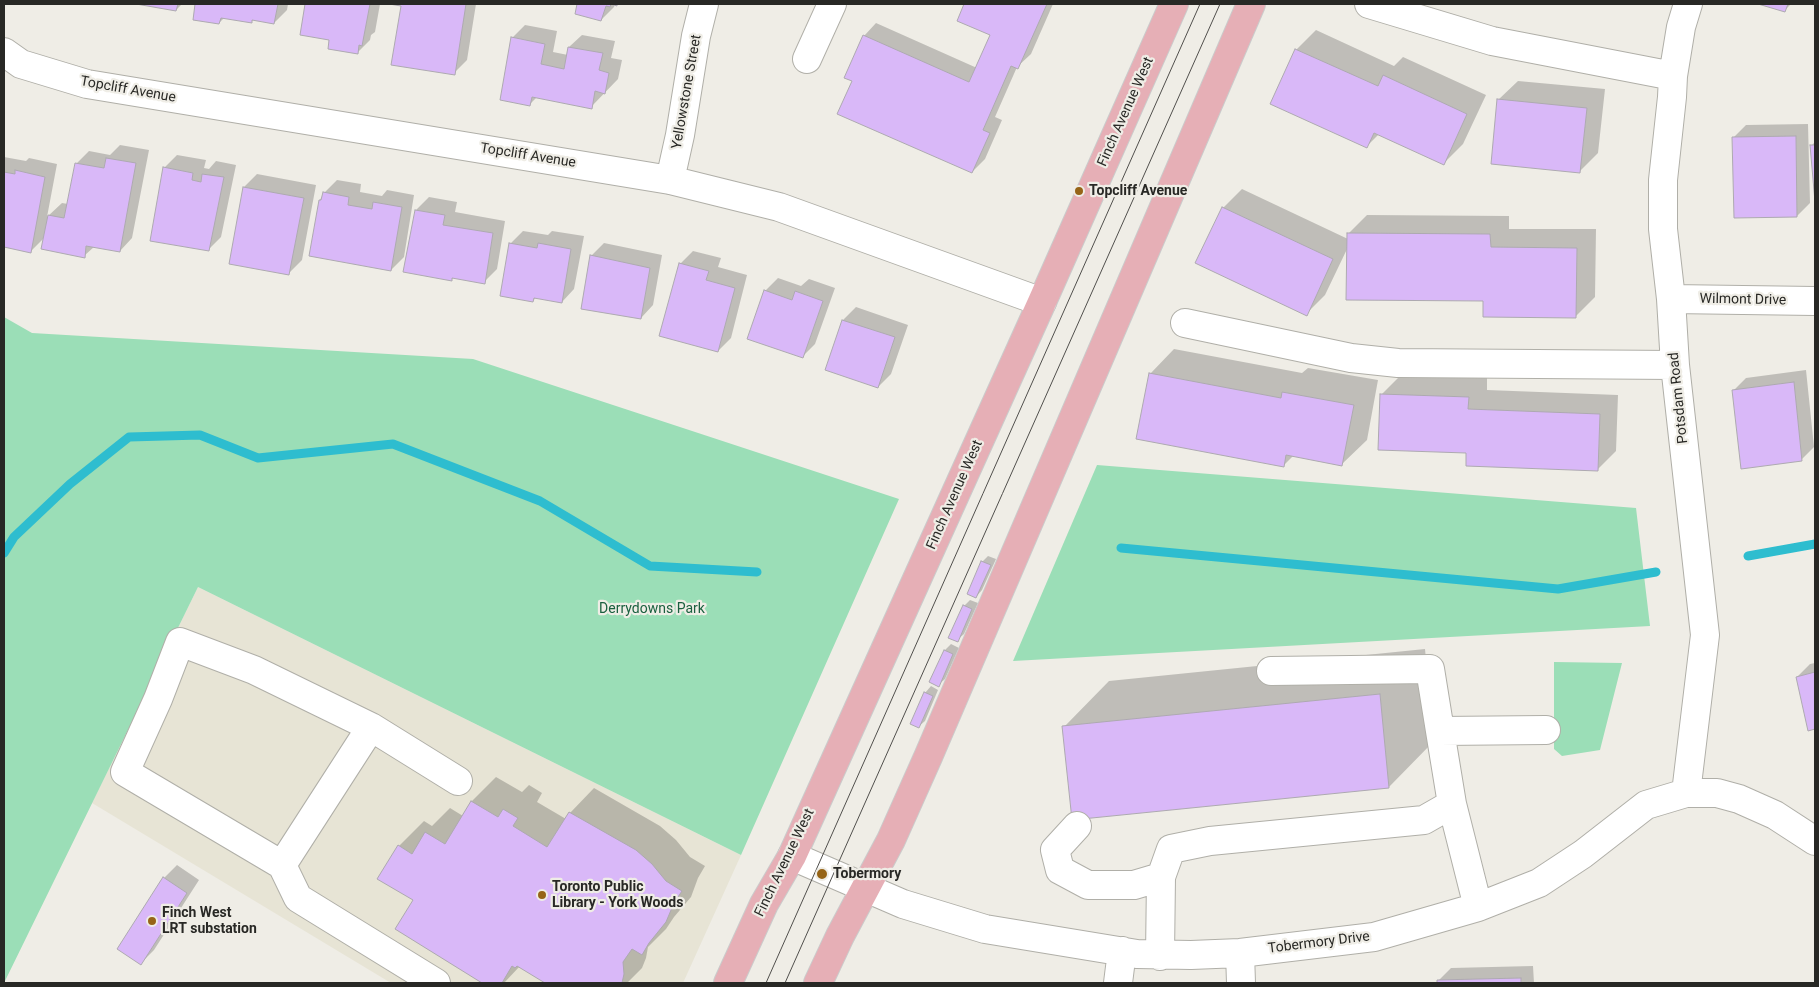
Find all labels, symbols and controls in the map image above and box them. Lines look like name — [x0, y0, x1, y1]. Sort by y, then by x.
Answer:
street label: Yellowstone Street — [669, 33, 705, 151]
street label: Finch Avenue West — [1094, 55, 1158, 169]
street label: Topcliff Avenue — [79, 73, 177, 107]
street label: Topcliff Avenue — [479, 140, 577, 172]
place label: Topcliff Avenue — [1089, 183, 1187, 199]
marker: Topcliff Avenue — [1073, 185, 1085, 197]
street label: Wilmont Drive — [1699, 291, 1787, 309]
street label: Potsdam Road — [1666, 351, 1692, 445]
street label: Finch Avenue West — [923, 438, 987, 552]
park label: Derrydowns Park — [599, 601, 705, 617]
street label: Finch Avenue West — [752, 806, 818, 920]
place label: Tobermory — [833, 866, 901, 882]
marker: Tobermory — [815, 867, 829, 881]
place label: Toronto Public Library - York Woods — [552, 879, 683, 912]
marker: Toronto Public Library - York Woods — [536, 889, 548, 901]
place label: Finch West LRT substation — [162, 905, 257, 938]
marker: Finch West LRT substation — [146, 915, 158, 927]
street label: Tobermory Drive — [1267, 928, 1371, 958]

